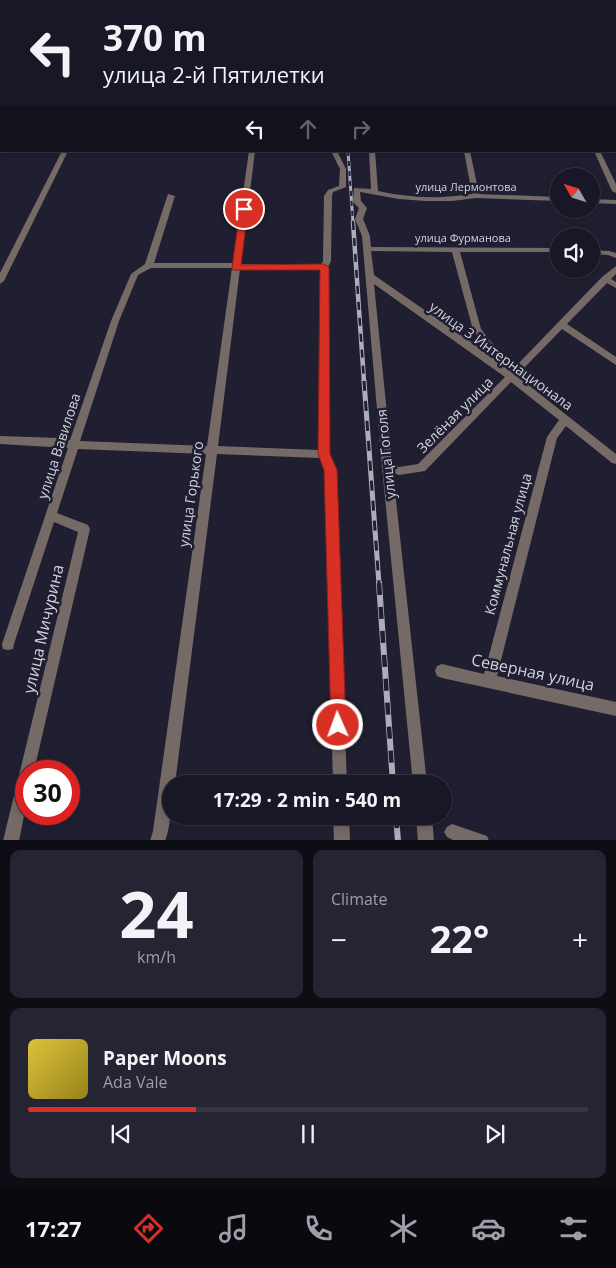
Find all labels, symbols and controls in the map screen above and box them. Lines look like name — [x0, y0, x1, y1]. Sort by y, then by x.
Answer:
text: 370 m — [103, 14, 207, 61]
icon: left — [20, 20, 85, 85]
text: улица 2-й Пятилетки — [103, 59, 325, 89]
icon: left — [241, 115, 269, 143]
icon: ahead — [294, 115, 322, 143]
icon: right — [347, 115, 375, 143]
north arrow — [550, 168, 600, 218]
map controls — [550, 168, 600, 278]
street label: улица Лермонтова — [415, 179, 517, 194]
pin — [223, 188, 265, 230]
icon: arrive — [230, 195, 258, 223]
button: sound — [550, 228, 600, 278]
street label: улица Фурманова — [415, 230, 511, 245]
street label: улица 3 Интернационала — [426, 297, 577, 414]
street label: Зелёная улица — [412, 372, 497, 457]
street label: улица Вавилова — [32, 391, 85, 501]
street label: улица Гоголя — [371, 408, 400, 500]
street label: улица Горького — [174, 440, 207, 548]
street label: Коммунальная улица — [479, 471, 536, 617]
street label: улица Мичурина — [17, 562, 69, 696]
street label: Северная улица — [469, 648, 597, 696]
position arrow — [311, 698, 363, 750]
speed limit sign: 30 — [15, 760, 80, 825]
text: 17:29 · 2 min · 540 m — [213, 787, 401, 813]
text: 24 — [119, 869, 194, 957]
text: Climate — [331, 888, 388, 910]
text: 22° — [430, 912, 489, 964]
text: − — [331, 920, 347, 958]
text: + — [572, 920, 588, 958]
text: km/h — [137, 946, 176, 968]
text: Paper Moons — [103, 1045, 227, 1071]
text: Ada Vale — [103, 1071, 167, 1093]
icon: previous — [107, 1120, 135, 1148]
icon: pause — [294, 1120, 322, 1148]
icon: next — [481, 1120, 509, 1148]
icon: directions — [131, 1211, 166, 1246]
icon: music — [216, 1211, 251, 1246]
icon: phone — [301, 1211, 336, 1246]
icon: climate — [386, 1211, 421, 1246]
icon: car — [471, 1211, 506, 1246]
icon: filters — [556, 1211, 591, 1246]
text: 17:27 — [25, 1213, 82, 1243]

